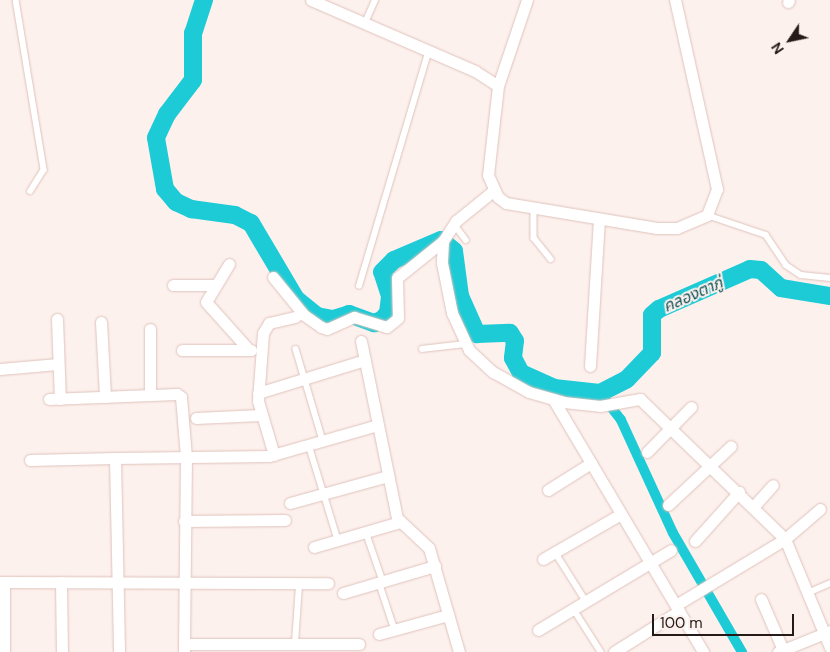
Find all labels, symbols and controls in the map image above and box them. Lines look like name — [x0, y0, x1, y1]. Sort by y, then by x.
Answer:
north arrow — [765, 15, 815, 65]
text: N — [767, 39, 788, 58]
water label: คลองตาภู่ — [660, 273, 726, 317]
scale bar — [655, 604, 798, 636]
text: 100 m — [660, 613, 703, 633]

